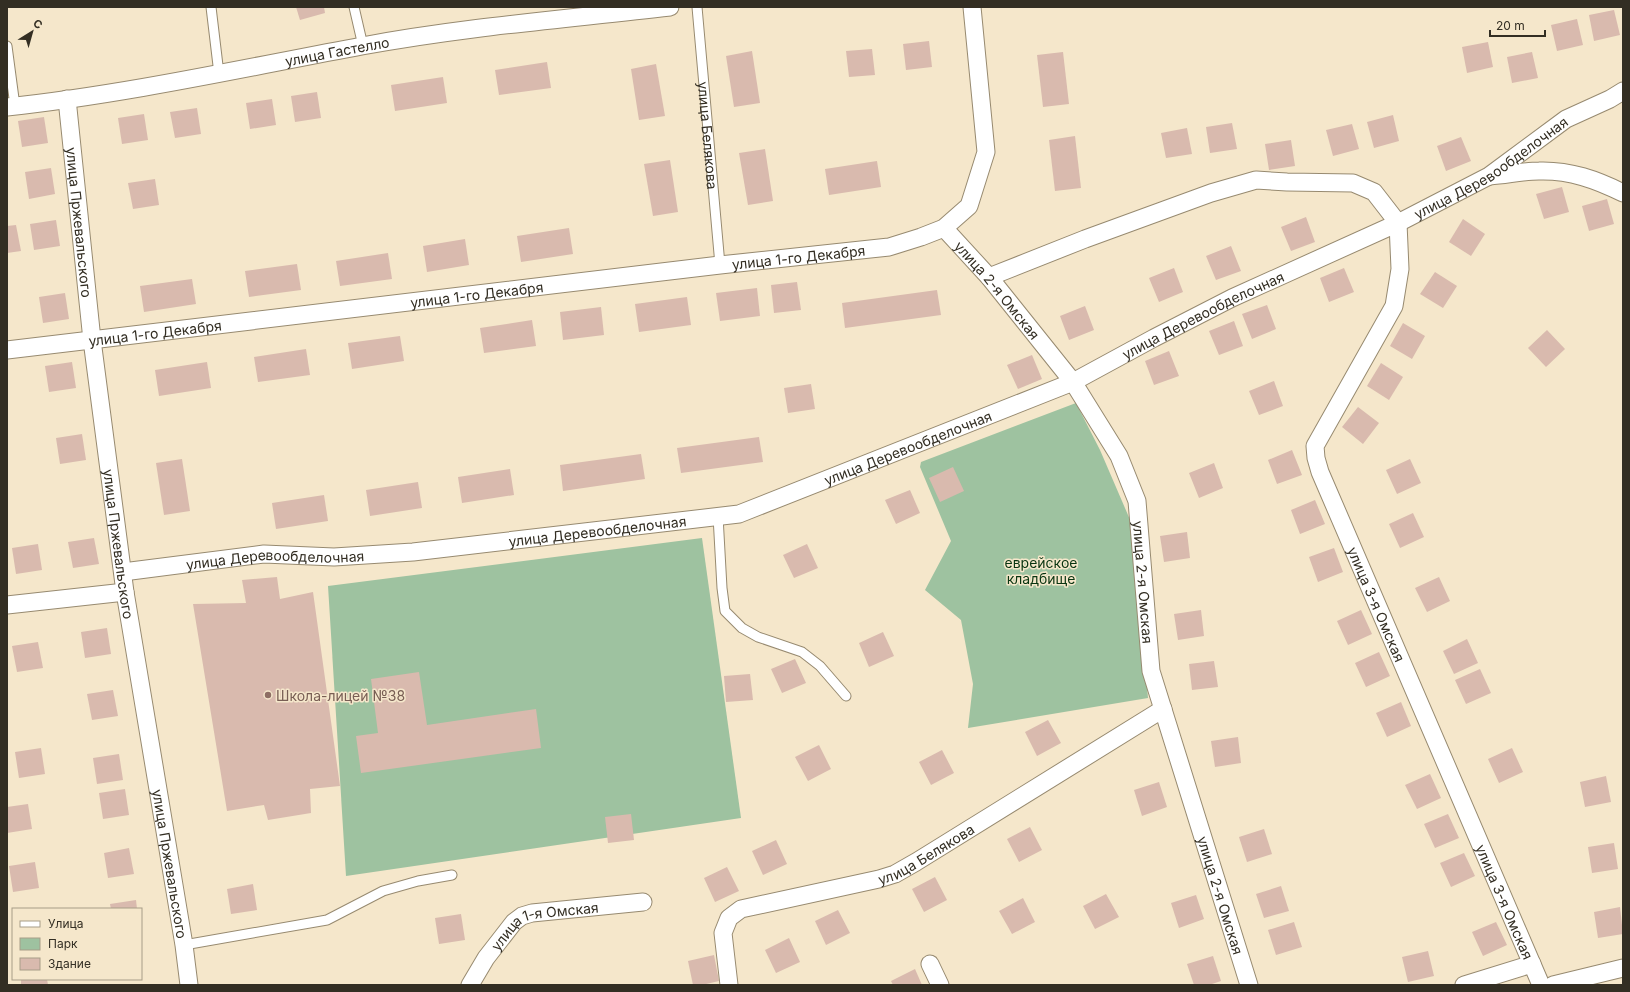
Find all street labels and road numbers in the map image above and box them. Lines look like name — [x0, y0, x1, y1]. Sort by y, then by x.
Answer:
street label: улица Гастелло — [284, 33, 391, 69]
street label: улица Белякова — [695, 81, 722, 190]
street label: улица Деревообделочная — [1411, 112, 1571, 222]
street label: улица Пржевальского — [64, 146, 96, 298]
street label: улица 2-я Омская — [952, 237, 1044, 342]
street label: улица 1-го Декабря — [731, 241, 866, 272]
street label: улица Деревообделочная — [1119, 267, 1286, 362]
street label: улица 1-го Декабря — [409, 278, 544, 310]
street label: улица 1-го Декабря — [87, 316, 222, 349]
street label: улица Деревообделочная — [821, 407, 994, 488]
street label: улица Пржевальского — [100, 468, 138, 620]
street label: улица Деревообделочная — [508, 512, 687, 549]
street label: улица 2-я Омская — [1130, 520, 1157, 644]
street label: улица 3-я Омская — [1345, 544, 1409, 664]
street label: улица Деревообделочная — [185, 545, 365, 572]
street label: улица Пржевальского — [150, 788, 191, 940]
street label: улица Белякова — [876, 820, 977, 887]
street label: улица 2-я Омская — [1194, 834, 1247, 957]
street label: улица 3-я Омская — [1473, 842, 1537, 962]
street label: улица 1-я Омская — [487, 898, 599, 953]

